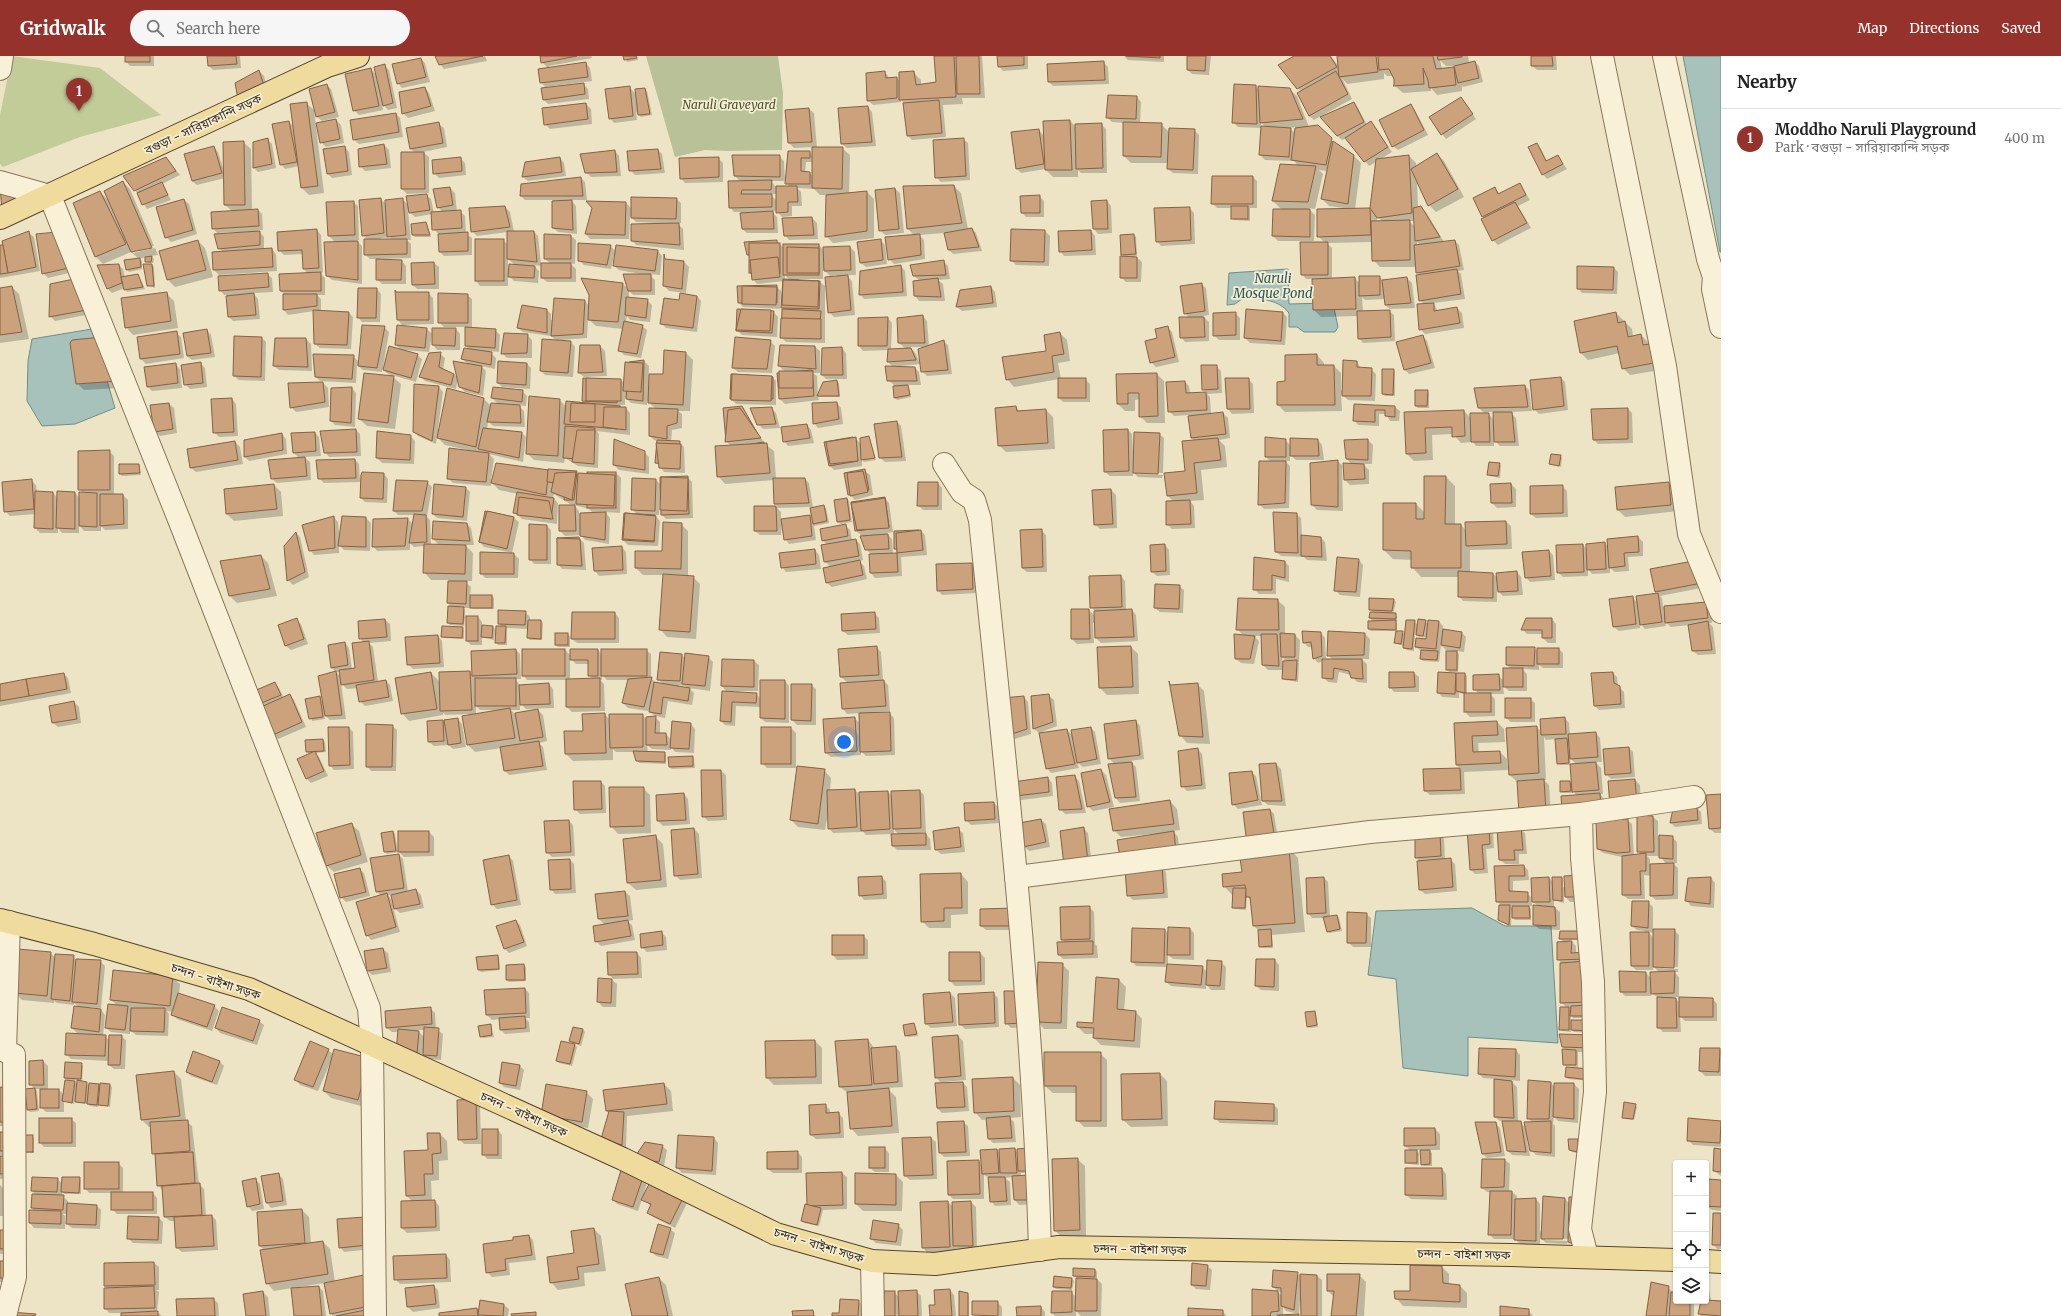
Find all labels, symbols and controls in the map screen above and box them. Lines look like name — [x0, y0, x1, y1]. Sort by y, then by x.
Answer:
search box — [130, 10, 410, 46]
text: Gridwalk — [20, 16, 106, 40]
icon: search — [144, 17, 166, 39]
text: Search here — [176, 19, 260, 38]
text: Map — [1857, 19, 1887, 37]
text: Directions — [1909, 19, 1979, 37]
text: Saved — [2001, 19, 2041, 37]
text: Nearby — [1737, 71, 1797, 93]
pin: 1 — [66, 78, 92, 111]
street label: বগুড়া - সারিয়াকান্দি সড়ক — [141, 90, 264, 158]
park label: Naruli Graveyard — [682, 97, 776, 112]
text: Moddho Naruli Playground — [1775, 120, 1976, 139]
text: 1 — [1747, 130, 1753, 147]
text: 400 m — [2004, 130, 2045, 147]
text: Park · বগুড়া - সারিয়াকান্দি সড়ক — [1775, 139, 1949, 156]
water label: Naruli Mosque Pond — [1232, 270, 1313, 302]
your location — [834, 732, 854, 752]
street label: চন্দন - বাইশা সড়ক — [168, 959, 263, 1003]
street label: চন্দন - বাইশা সড়ক — [477, 1088, 570, 1140]
map controls — [1673, 1160, 1709, 1304]
button: + — [1673, 1160, 1709, 1196]
button: − — [1673, 1196, 1709, 1232]
street label: চন্দন - বাইশা সড়ক — [771, 1224, 866, 1266]
button: locate — [1673, 1232, 1709, 1268]
street label: চন্দন - বাইশা সড়ক — [1092, 1241, 1187, 1257]
street label: চন্দন - বাইশা সড়ক — [1416, 1246, 1511, 1262]
button: layers — [1673, 1268, 1709, 1304]

